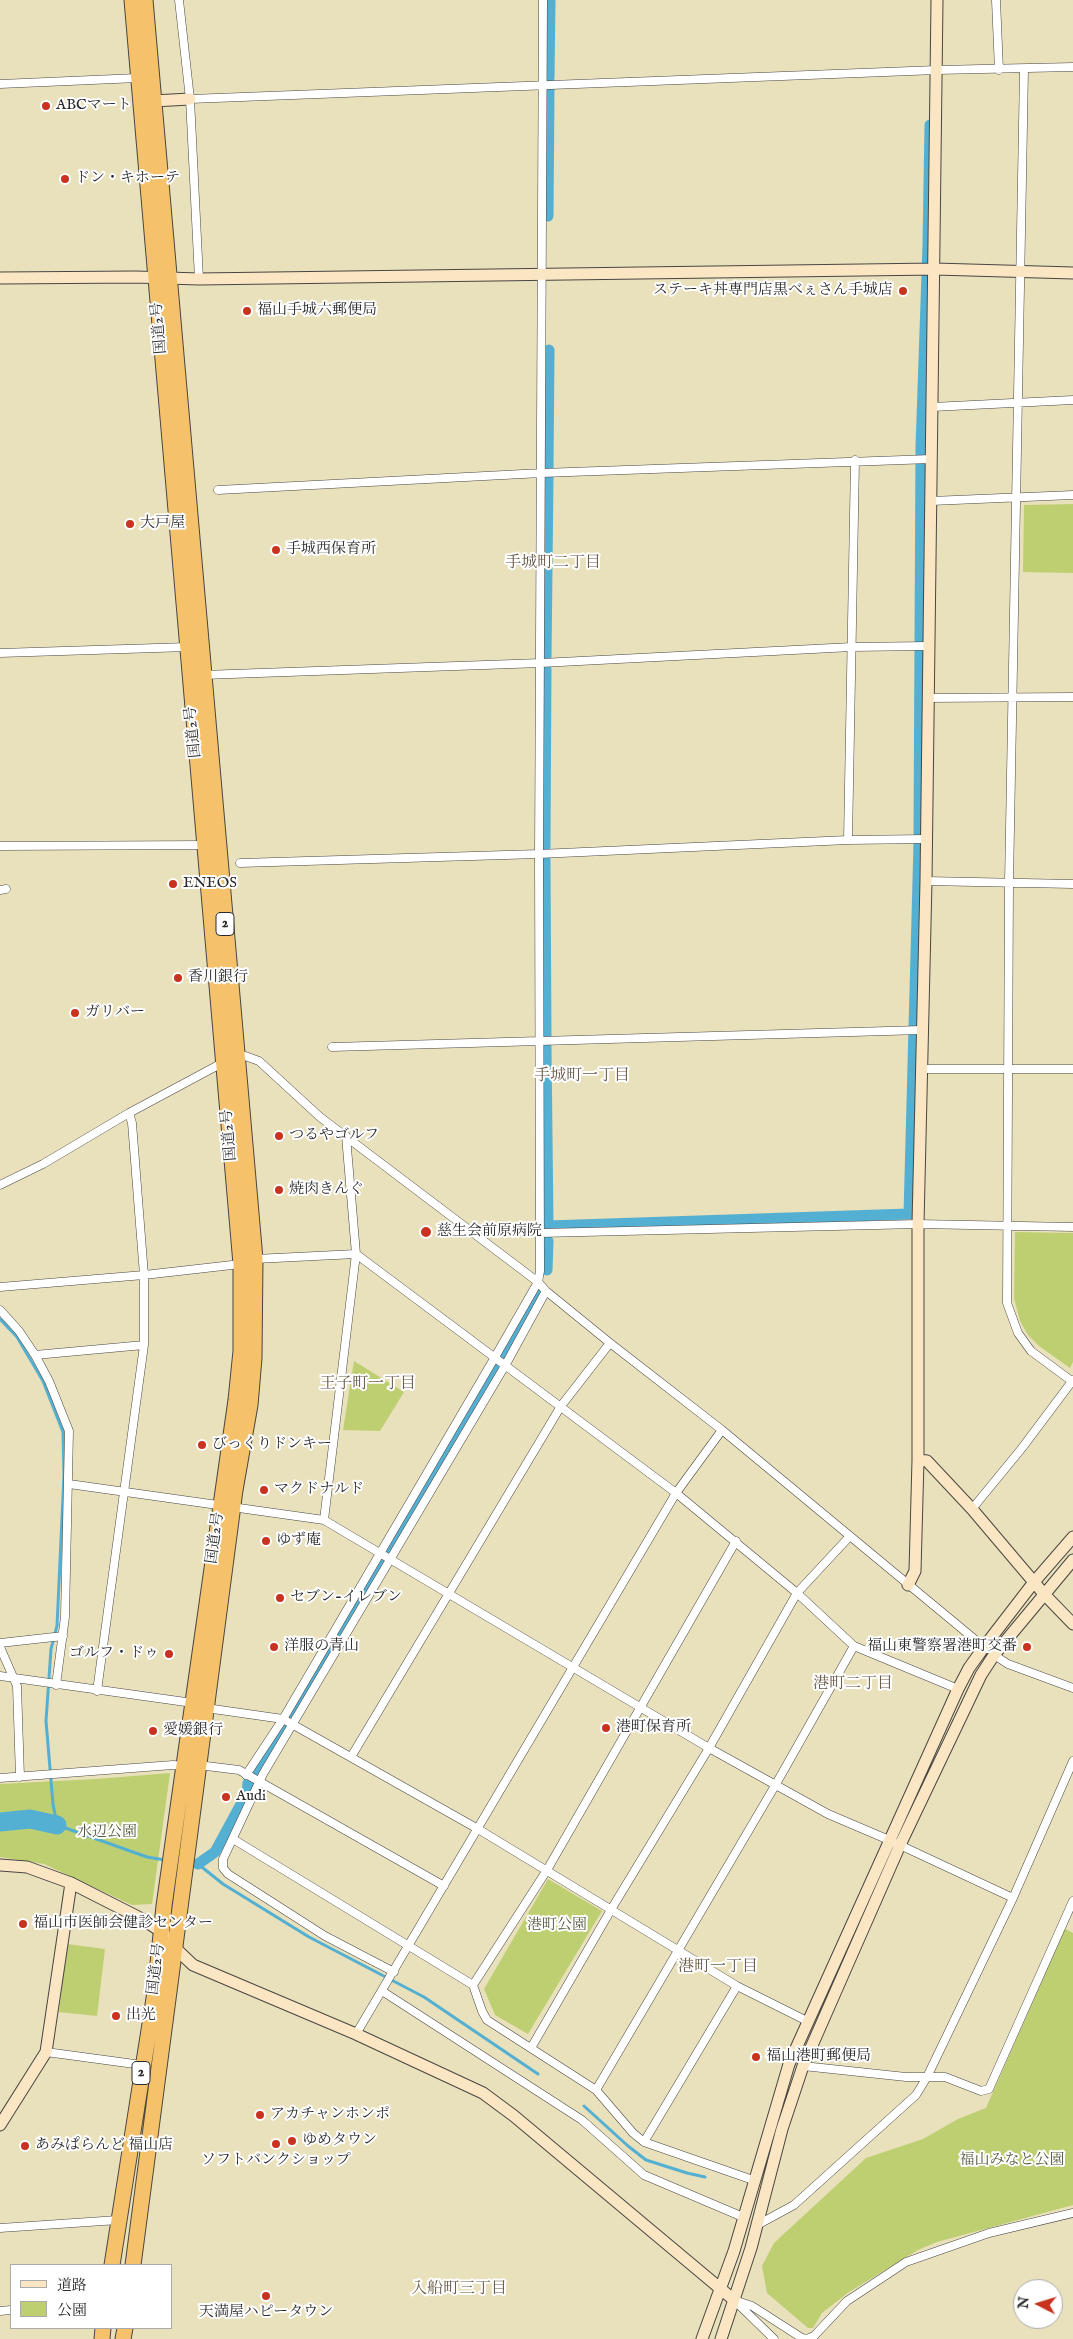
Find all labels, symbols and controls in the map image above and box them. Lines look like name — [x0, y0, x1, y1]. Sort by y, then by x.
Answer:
place label: ABCマート — [56, 97, 132, 115]
marker: ABCマート — [40, 100, 52, 112]
place label: ドン・キホーテ — [75, 170, 180, 188]
marker: ドン・キホーテ — [59, 173, 71, 185]
place label: ステーキ丼専門店黒べぇさん手城店 — [653, 282, 893, 300]
marker: ステーキ丼専門店黒べぇさん手城店 — [897, 285, 909, 297]
street label: 国道2号 — [149, 301, 171, 355]
place label: 福山手城六郵便局 — [257, 302, 377, 320]
marker: 福山手城六郵便局 — [241, 305, 253, 317]
place label: 大戸屋 — [140, 515, 185, 533]
marker: 大戸屋 — [124, 518, 136, 530]
place label: 手城西保育所 — [286, 541, 376, 559]
marker: 手城西保育所 — [270, 544, 282, 556]
district label: 手城町二丁目 — [505, 554, 601, 574]
street label: 国道2号 — [182, 705, 206, 759]
place label: ENEOS — [183, 875, 237, 893]
marker: ENEOS — [167, 878, 179, 890]
road number: 2 — [216, 912, 234, 936]
place label: 香川銀行 — [188, 969, 248, 987]
marker: 香川銀行 — [172, 972, 184, 984]
place label: ガリバー — [85, 1004, 145, 1022]
marker: ガリバー — [69, 1007, 81, 1019]
district label: 手城町一丁目 — [534, 1067, 630, 1087]
street label: 国道2号 — [219, 1108, 241, 1162]
place label: つるやゴルフ — [289, 1127, 379, 1145]
marker: つるやゴルフ — [273, 1130, 285, 1142]
place label: 焼肉きんぐ — [289, 1181, 364, 1199]
marker: 焼肉きんぐ — [273, 1184, 285, 1196]
place label: 慈生会前原病院 — [437, 1223, 542, 1241]
marker: 慈生会前原病院 — [419, 1225, 433, 1239]
district label: 王子町一丁目 — [320, 1375, 416, 1395]
place label: びっくりドンキー — [212, 1436, 332, 1454]
marker: びっくりドンキー — [196, 1439, 208, 1451]
place label: マクドナルド — [274, 1481, 364, 1499]
marker: マクドナルド — [258, 1484, 270, 1496]
street label: 国道2号 — [203, 1511, 229, 1565]
place label: ゆず庵 — [276, 1532, 321, 1550]
marker: ゆず庵 — [260, 1535, 272, 1547]
place label: セブン-イレブン — [290, 1589, 402, 1607]
marker: セブン-イレブン — [274, 1592, 286, 1604]
place label: 洋服の青山 — [284, 1638, 359, 1656]
place label: 福山東警察署港町交番 — [867, 1638, 1017, 1656]
marker: 洋服の青山 — [268, 1641, 280, 1653]
marker: 福山東警察署港町交番 — [1021, 1641, 1033, 1653]
place label: ゴルフ・ドゥ — [69, 1645, 159, 1663]
marker: ゴルフ・ドゥ — [163, 1648, 175, 1660]
district label: 港町二丁目 — [813, 1675, 893, 1695]
place label: 港町保育所 — [616, 1719, 691, 1737]
place label: 愛媛銀行 — [163, 1722, 223, 1740]
marker: 港町保育所 — [600, 1722, 612, 1734]
marker: 愛媛銀行 — [147, 1725, 159, 1737]
place label: Audi — [236, 1788, 266, 1806]
marker: Audi — [220, 1791, 232, 1803]
park label: 水辺公園 — [77, 1824, 137, 1842]
place label: 福山市医師会健診センター — [33, 1915, 213, 1933]
park label: 港町公園 — [527, 1917, 587, 1935]
marker: 福山市医師会健診センター — [17, 1918, 29, 1930]
street label: 国道2号 — [145, 1942, 169, 1996]
district label: 港町一丁目 — [678, 1958, 758, 1978]
place label: 出光 — [126, 2007, 156, 2025]
marker: 出光 — [110, 2010, 122, 2022]
place label: 福山港町郵便局 — [766, 2048, 871, 2066]
marker: 福山港町郵便局 — [750, 2051, 762, 2063]
road number: 2 — [132, 2062, 150, 2084]
place label: アカチャンホンポ — [270, 2106, 390, 2124]
marker: アカチャンホンポ — [254, 2109, 266, 2121]
place label: ゆめタウン — [302, 2132, 377, 2150]
marker: ゆめタウン — [286, 2135, 298, 2147]
place label: あみぱらんど 福山店 — [35, 2137, 173, 2155]
marker: ソフトバンクショップ — [270, 2138, 282, 2150]
marker: あみぱらんど 福山店 — [19, 2140, 31, 2152]
place label: ソフトバンクショップ — [201, 2152, 351, 2170]
park label: 福山みなと公園 — [960, 2152, 1064, 2170]
legend — [10, 2264, 172, 2329]
text: 道路 — [57, 2276, 87, 2295]
north arrow — [1013, 2279, 1063, 2329]
district label: 入船町三丁目 — [411, 2280, 507, 2300]
marker: 天満屋ハピータウン — [260, 2290, 272, 2302]
text: N — [1015, 2296, 1034, 2310]
text: 公園 — [57, 2301, 87, 2320]
place label: 天満屋ハピータウン — [199, 2304, 333, 2322]

